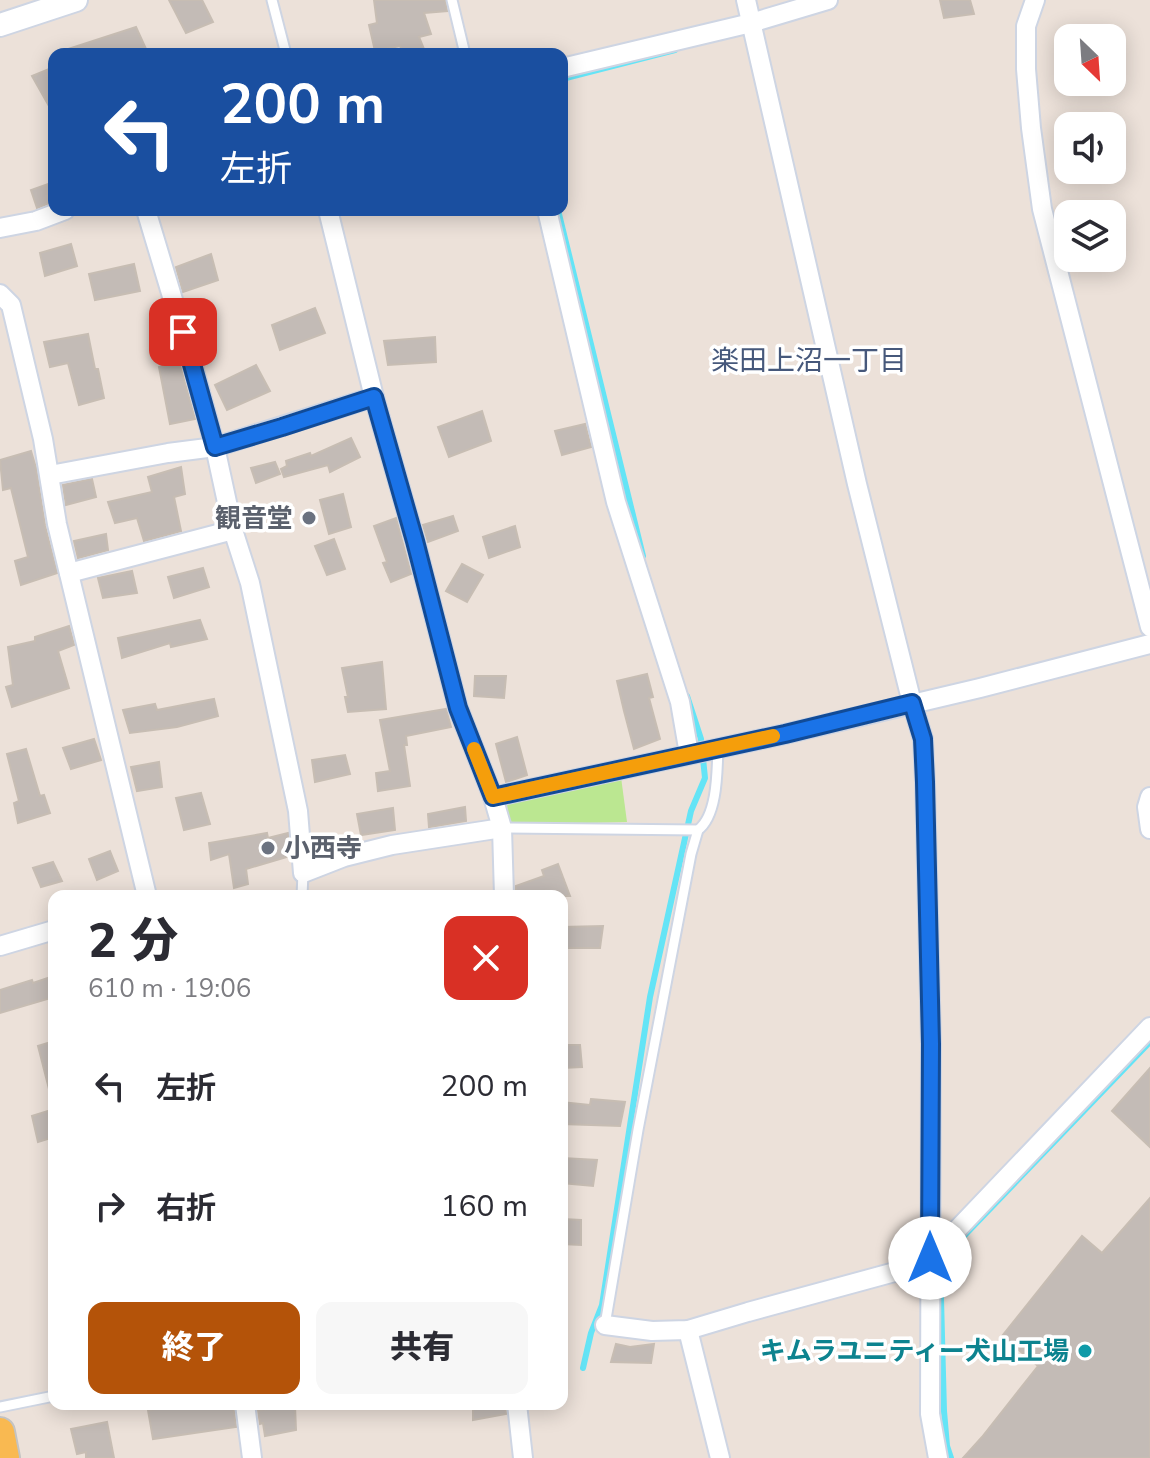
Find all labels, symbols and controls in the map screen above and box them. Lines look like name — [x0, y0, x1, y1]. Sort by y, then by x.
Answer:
north arrow — [1054, 24, 1126, 96]
map controls — [1054, 24, 1126, 272]
text: 200 m — [220, 66, 385, 143]
icon: left — [88, 80, 192, 184]
button: sound — [1054, 112, 1126, 184]
text: 左折 — [220, 145, 292, 194]
button: layers — [1054, 200, 1126, 272]
pin — [149, 298, 217, 366]
icon: arrive — [161, 310, 205, 354]
district label: 楽田上沼一丁目 — [711, 342, 907, 380]
place label: 観音堂 — [215, 501, 293, 536]
marker: 観音堂 — [300, 509, 318, 527]
place label: 小西寺 — [284, 831, 362, 866]
marker: 小西寺 — [259, 839, 277, 857]
text: 2 分 — [88, 908, 178, 974]
button: close — [444, 916, 528, 1000]
text: 610 m · 19:06 — [88, 971, 251, 1006]
icon: left — [88, 1064, 132, 1108]
text: 200 m — [441, 1066, 528, 1107]
text: 左折 — [156, 1068, 216, 1109]
icon: right — [88, 1184, 132, 1228]
text: 160 m — [441, 1186, 528, 1227]
text: 右折 — [156, 1188, 216, 1229]
position arrow — [888, 1216, 972, 1300]
button: 終了 — [88, 1302, 300, 1394]
button: 共有 — [316, 1302, 528, 1394]
place label: キムラユニティー犬山工場 — [760, 1334, 1069, 1369]
marker: キムラユニティー犬山工場 — [1076, 1342, 1094, 1360]

